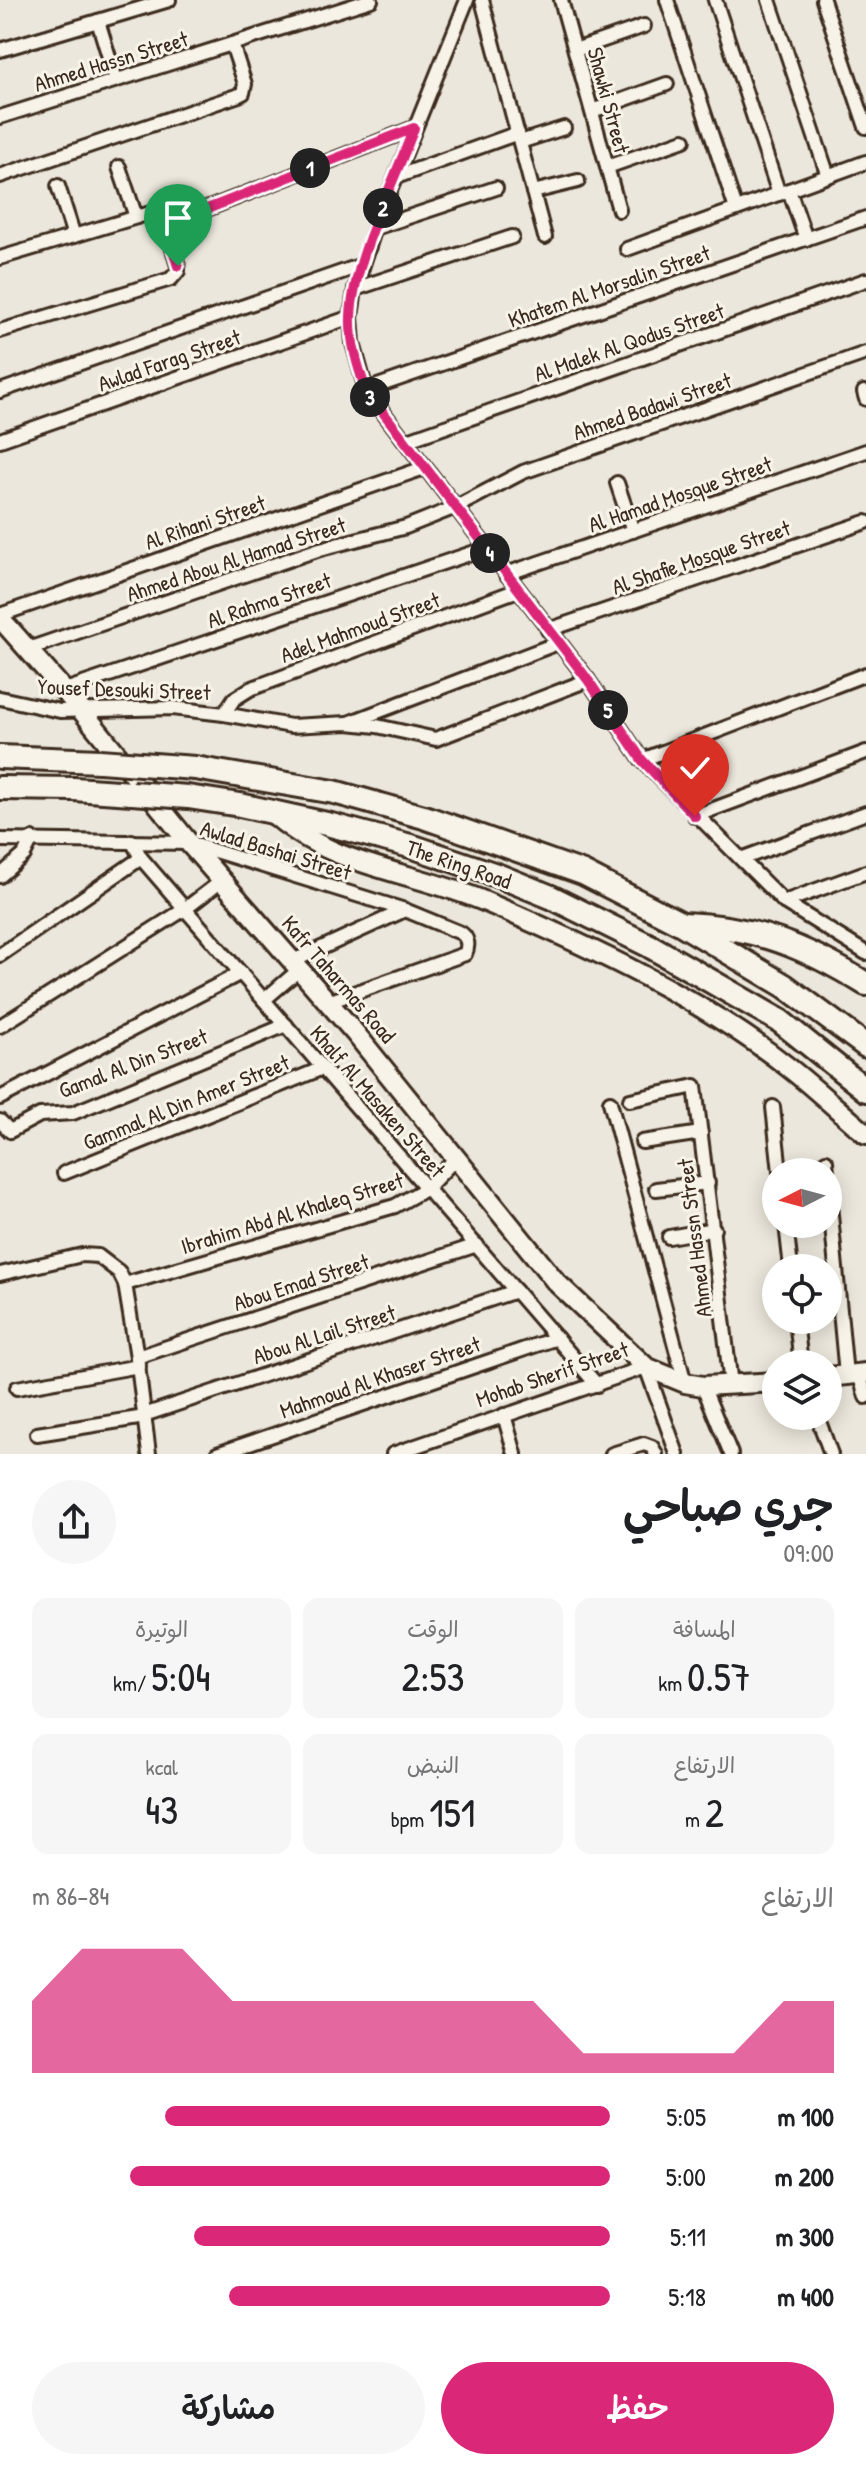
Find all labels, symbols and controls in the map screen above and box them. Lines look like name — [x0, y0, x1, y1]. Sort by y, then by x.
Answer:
street label: Ahmed Hassn Street — [30, 23, 192, 99]
street label: Shawki Street — [580, 44, 638, 157]
pin: 1 — [290, 148, 330, 188]
text: 1 — [306, 153, 314, 183]
pin — [144, 184, 212, 266]
pin: 2 — [363, 188, 403, 228]
text: 2 — [378, 193, 388, 223]
icon: arrive — [156, 196, 200, 240]
street label: Khatem Al Morsalin Street — [504, 237, 714, 335]
street label: Al Malek Al Qodus Street — [530, 295, 728, 389]
street label: Awlad Farag Street — [94, 321, 245, 398]
street label: Ahmed Badawi Street — [569, 365, 736, 447]
pin: 3 — [350, 377, 390, 417]
text: 3 — [365, 382, 375, 412]
street label: Al Hamad Mosque Street — [584, 448, 776, 539]
street label: Al Rihani Street — [141, 487, 270, 557]
street label: Ahmed Abou Al Hamad Street — [123, 509, 350, 609]
street label: Al Shafie Mosque Street — [608, 512, 795, 602]
pin: 4 — [470, 533, 510, 573]
text: 4 — [486, 538, 494, 568]
street label: Al Rahma Street — [203, 565, 335, 635]
street label: Adel Mahmoud Street — [276, 584, 444, 670]
street label: Yousef Desouki Street — [37, 671, 212, 707]
pin: 5 — [588, 690, 628, 730]
text: 5 — [603, 695, 613, 725]
pin — [661, 734, 729, 816]
icon: check — [673, 746, 717, 790]
street label: Awlad Bashai Street — [197, 813, 356, 887]
street label: The Ring Road — [403, 832, 516, 896]
street label: Kafr Taharmas Road — [275, 909, 403, 1050]
street label: Khalf Al Masaken Street — [303, 1018, 453, 1184]
street label: Gamal Al Din Street — [54, 1021, 212, 1105]
street label: Gammal Al Din Amer Street — [78, 1047, 294, 1157]
street label: Ahmed Hassn Street — [669, 1157, 719, 1319]
north arrow — [762, 1158, 842, 1238]
map controls — [762, 1158, 842, 1430]
street label: Ibrahim Abd Al Khaleq Street — [177, 1165, 407, 1261]
street label: Abou Emad Street — [229, 1246, 373, 1318]
button: locate — [762, 1254, 842, 1334]
street label: Abou Al Lail Street — [249, 1297, 399, 1371]
street label: Mahmoud Al Khaser Street — [276, 1328, 485, 1425]
street label: Mohab Sherif Street — [472, 1334, 633, 1414]
button: layers — [762, 1350, 842, 1430]
text: جري صباحي — [623, 1475, 834, 1535]
button: share — [32, 1480, 116, 1564]
text: 09:00 — [783, 1535, 834, 1570]
text: الوتيرة — [135, 1614, 188, 1644]
text: الوقت — [407, 1614, 459, 1644]
text: المسافة — [673, 1614, 736, 1644]
text: 5:04 — [151, 1649, 210, 1703]
text: 2:53 — [402, 1649, 464, 1703]
text: 0.57 — [687, 1649, 751, 1703]
text: /km — [113, 1668, 151, 1698]
text: km — [658, 1668, 687, 1698]
text: النبض — [407, 1750, 459, 1780]
text: الارتفاع — [673, 1750, 735, 1780]
text: kcal — [146, 1752, 178, 1782]
text: 43 — [145, 1782, 178, 1836]
text: 151 — [429, 1785, 475, 1839]
text: 2 — [705, 1785, 724, 1839]
text: bpm — [391, 1804, 429, 1834]
text: m — [685, 1804, 705, 1834]
text: 84–86 m — [32, 1878, 109, 1913]
text: الارتفاع — [761, 1880, 834, 1915]
text: 5:05 — [666, 2099, 706, 2134]
text: 100 m — [778, 2099, 834, 2134]
text: 5:00 — [666, 2159, 706, 2194]
text: 200 m — [775, 2159, 834, 2194]
text: 5:11 — [670, 2219, 706, 2254]
text: 300 m — [775, 2219, 834, 2254]
text: 5:18 — [668, 2279, 706, 2314]
text: 400 m — [777, 2279, 834, 2314]
button: مشاركة — [32, 2362, 425, 2454]
button: حفظ — [441, 2362, 834, 2454]

